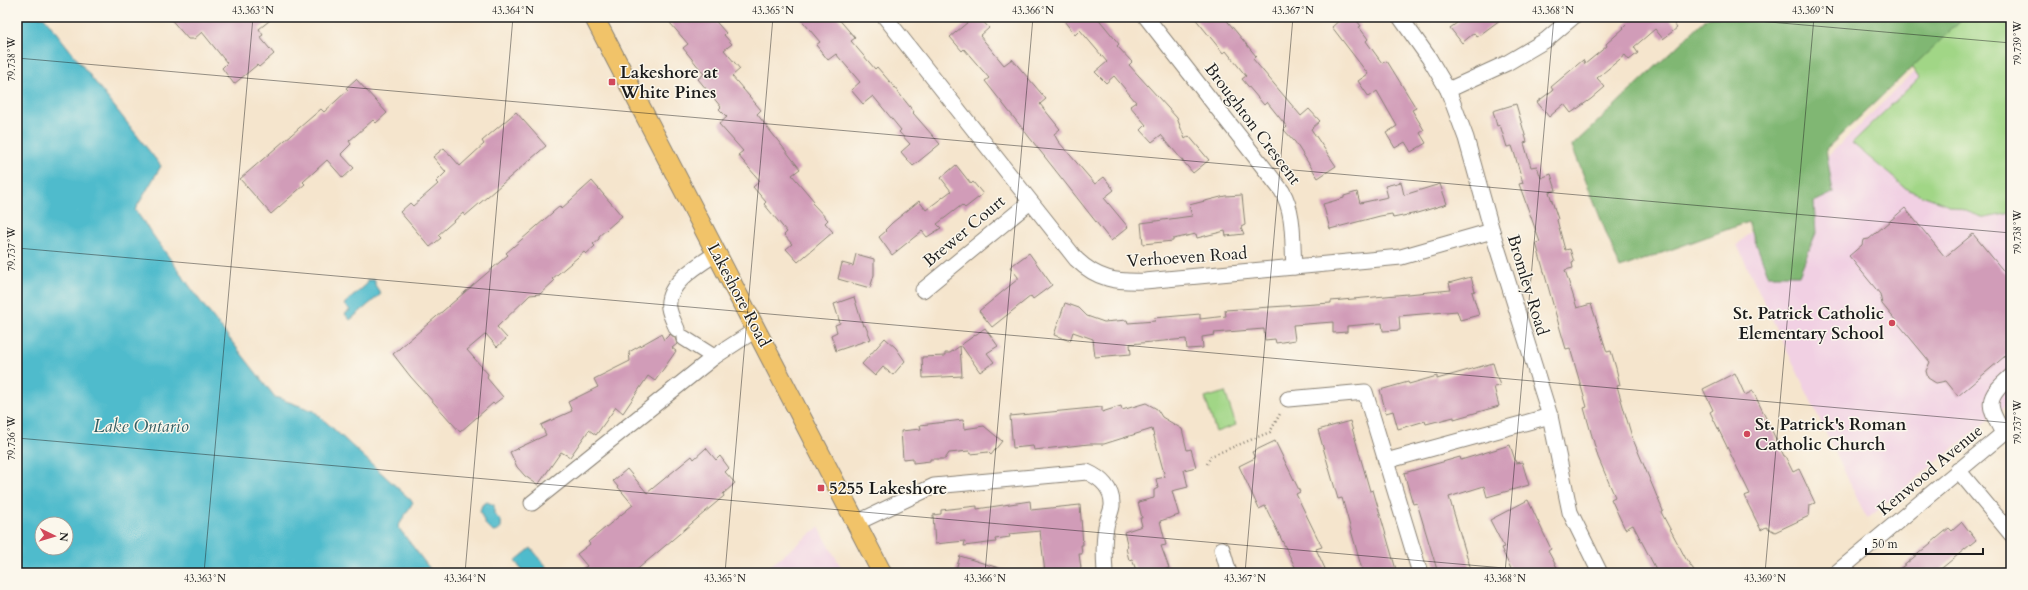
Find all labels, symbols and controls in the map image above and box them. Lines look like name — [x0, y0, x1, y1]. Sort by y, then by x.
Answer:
text: 43.363°N — [232, 4, 274, 18]
text: 43.364°N — [492, 4, 534, 18]
text: 43.365°N — [752, 4, 794, 18]
text: 43.366°N — [1012, 4, 1054, 18]
text: 43.367°N — [1272, 4, 1314, 18]
text: 43.368°N — [1532, 4, 1574, 18]
text: 43.369°N — [1792, 4, 1834, 18]
text: 79.739°W — [2011, 20, 2025, 65]
text: 79.738°W — [5, 36, 19, 81]
street label: Broughton Crescent — [1200, 58, 1307, 190]
place label: Lakeshore at White Pines — [619, 61, 718, 104]
marker: Lakeshore at White Pines — [607, 77, 617, 87]
street label: Brewer Court — [918, 189, 1010, 272]
text: 79.738°W — [2011, 209, 2025, 254]
text: 79.737°W — [5, 226, 19, 271]
street label: Bromley Road — [1502, 232, 1554, 338]
street label: Lakeshore Road — [702, 239, 776, 351]
street label: Verhoeven Road — [1126, 241, 1248, 273]
place label: St. Patrick Catholic Elementary School — [1733, 302, 1884, 345]
marker: St. Patrick Catholic Elementary School — [1887, 318, 1897, 328]
text: 79.737°W — [2011, 399, 2025, 444]
place label: St. Patrick's Roman Catholic Church — [1755, 413, 1907, 456]
water label: Lake Ontario — [93, 414, 189, 439]
text: 79.736°W — [5, 415, 19, 460]
street label: Kenwood Avenue — [1873, 419, 1987, 521]
marker: St. Patrick's Roman Catholic Church — [1742, 429, 1752, 439]
place label: 5255 Lakeshore — [829, 477, 947, 500]
marker: 5255 Lakeshore — [816, 483, 826, 493]
north arrow — [34, 516, 74, 556]
scale bar — [1866, 530, 1983, 556]
text: N — [56, 531, 71, 543]
text: 50 m — [1872, 536, 1899, 552]
text: 43.363°N — [184, 572, 226, 586]
text: 43.364°N — [444, 572, 486, 586]
text: 43.365°N — [704, 572, 746, 586]
text: 43.366°N — [964, 572, 1006, 586]
text: 43.367°N — [1224, 572, 1266, 586]
text: 43.368°N — [1484, 572, 1526, 586]
text: 43.369°N — [1744, 572, 1786, 586]

